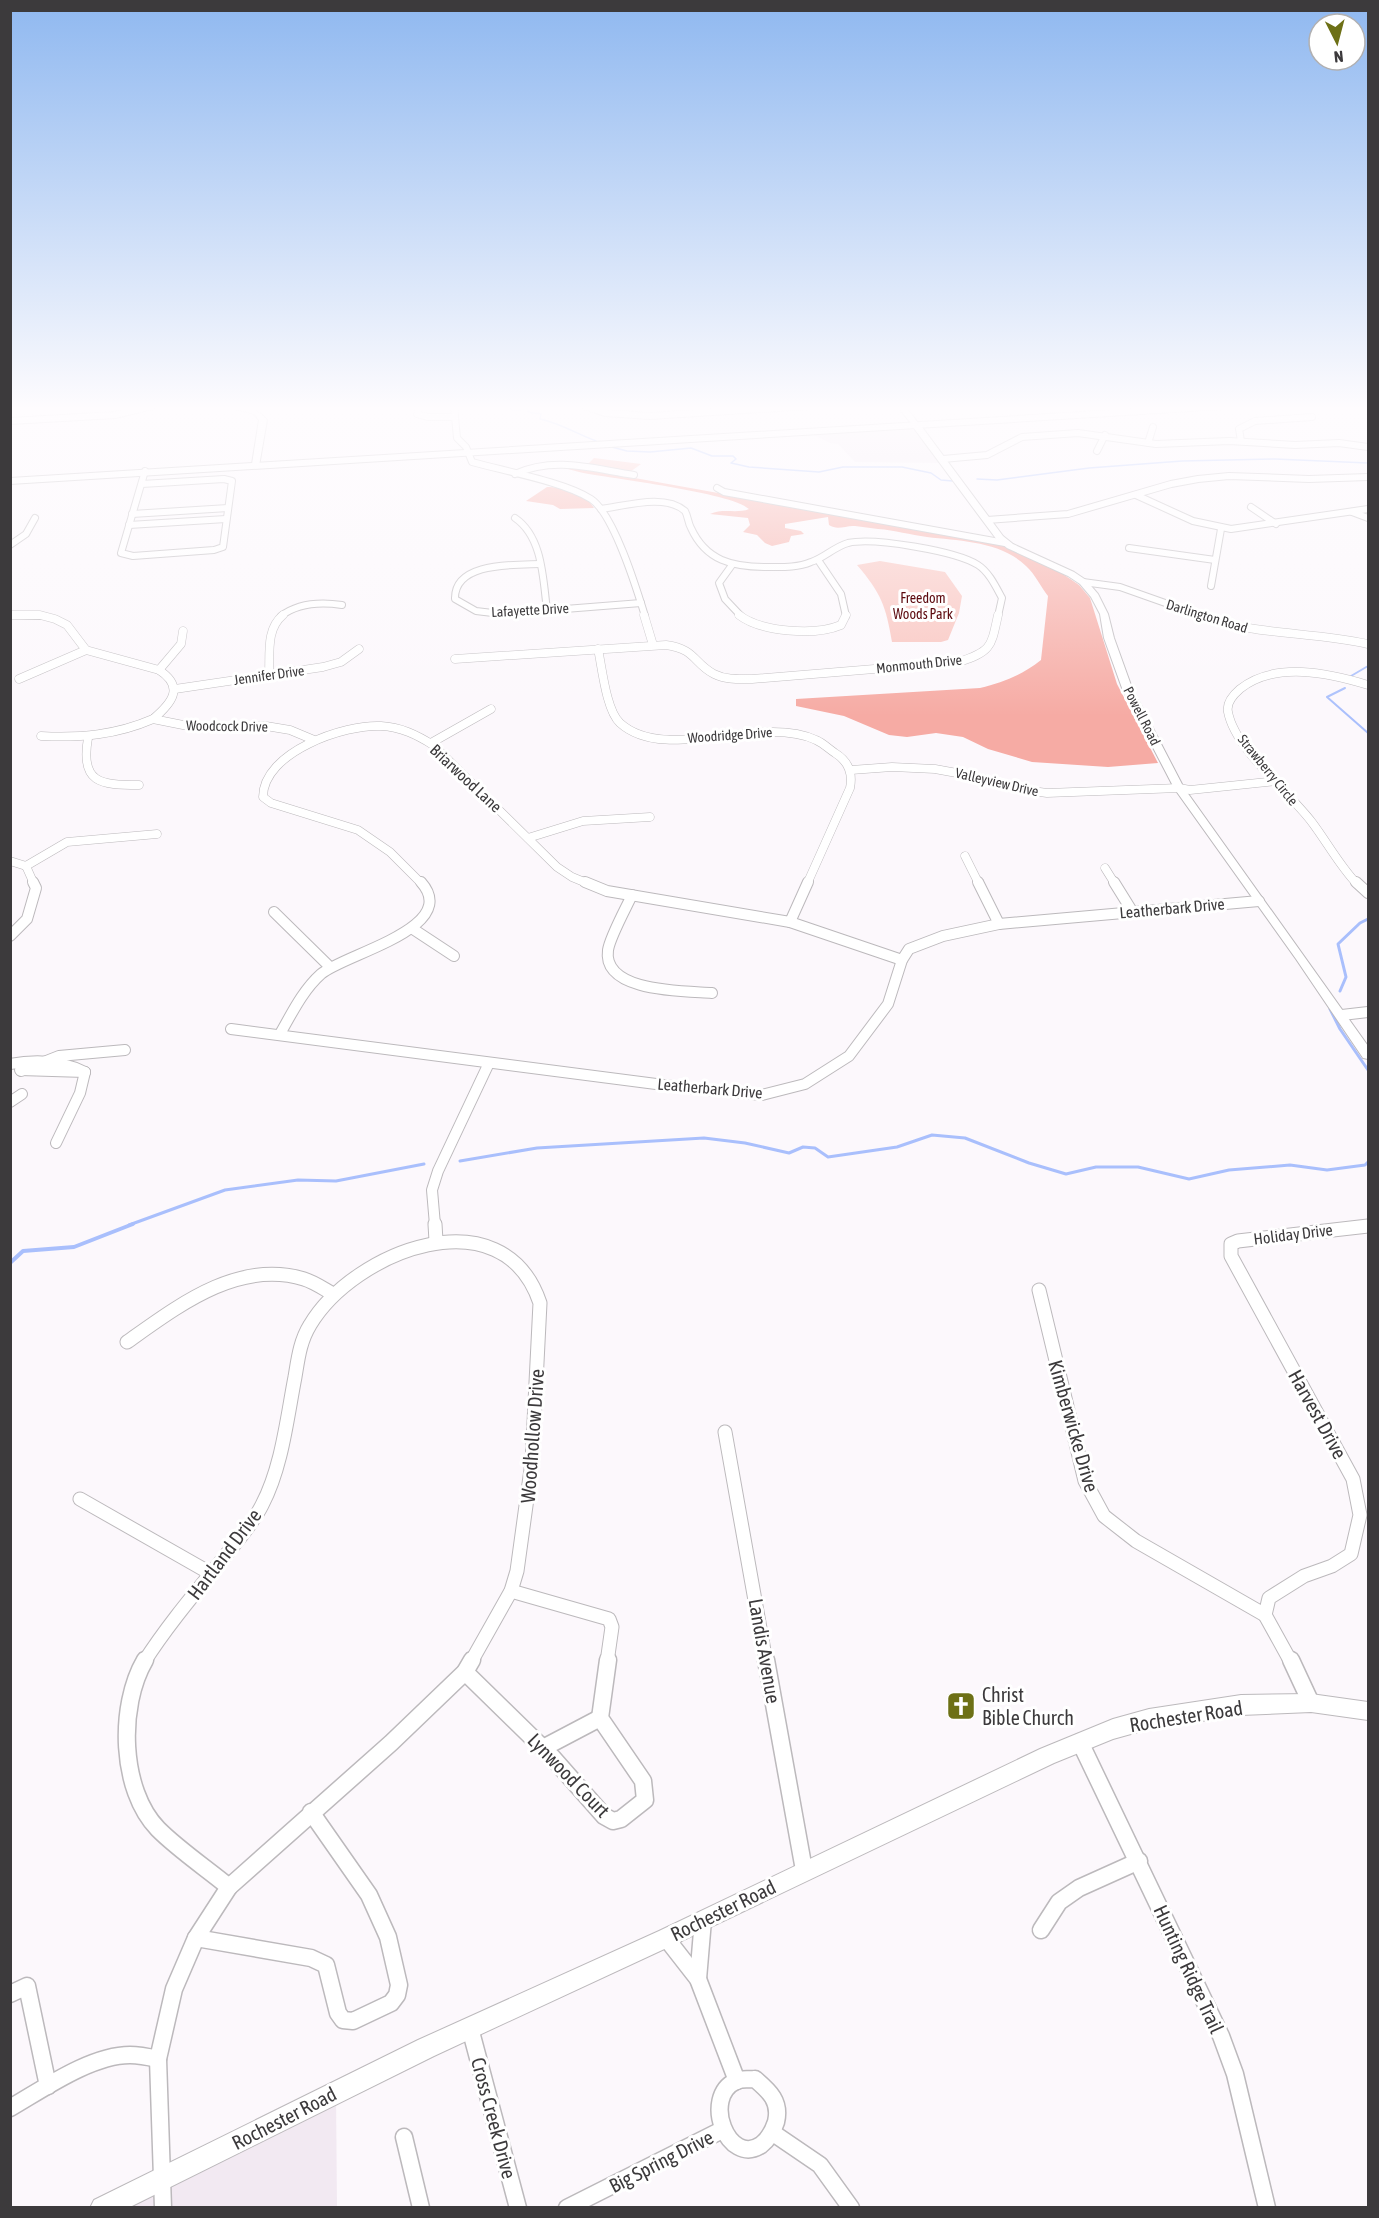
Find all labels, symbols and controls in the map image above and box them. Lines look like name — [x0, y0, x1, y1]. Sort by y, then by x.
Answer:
north arrow — [1307, 12, 1367, 72]
text: N — [1333, 47, 1344, 66]
park label: Freedom Woods Park — [893, 590, 953, 622]
street label: Darlington Road — [1164, 596, 1250, 636]
street label: Lafayette Drive — [491, 600, 569, 620]
street label: Monmouth Drive — [875, 652, 963, 676]
street label: Jennifer Drive — [233, 662, 305, 688]
street label: Powell Road — [1120, 684, 1164, 748]
street label: Woodcock Drive — [186, 717, 268, 735]
street label: Woodridge Drive — [687, 724, 773, 746]
street label: Strawberry Circle — [1235, 731, 1301, 809]
street label: Briarwood Lane — [427, 740, 505, 816]
street label: Valleyview Drive — [954, 765, 1040, 799]
street label: Leatherbark Drive — [1119, 894, 1225, 922]
street label: Leatherbark Drive — [657, 1074, 763, 1102]
street label: Holiday Drive — [1252, 1220, 1334, 1249]
street label: Kimberwicke Drive — [1044, 1357, 1104, 1495]
street label: Harvest Drive — [1284, 1365, 1352, 1463]
street label: Woodhollow Drive — [516, 1368, 548, 1504]
street label: Hartland Drive — [182, 1504, 266, 1604]
street label: Landis Avenue — [744, 1597, 786, 1705]
place label: Christ Bible Church — [982, 1683, 1074, 1729]
church icon: Christ Bible Church — [945, 1690, 977, 1722]
street label: Rochester Road — [1128, 1696, 1244, 1736]
street label: Lynwood Court — [523, 1728, 615, 1822]
street label: Rochester Road — [667, 1875, 779, 1945]
street label: Hunting Ridge Trail — [1149, 1901, 1229, 2037]
street label: Cross Creek Drive — [467, 2055, 521, 2181]
street label: Rochester Road — [228, 2082, 340, 2154]
street label: Big Spring Drive — [605, 2125, 717, 2197]

